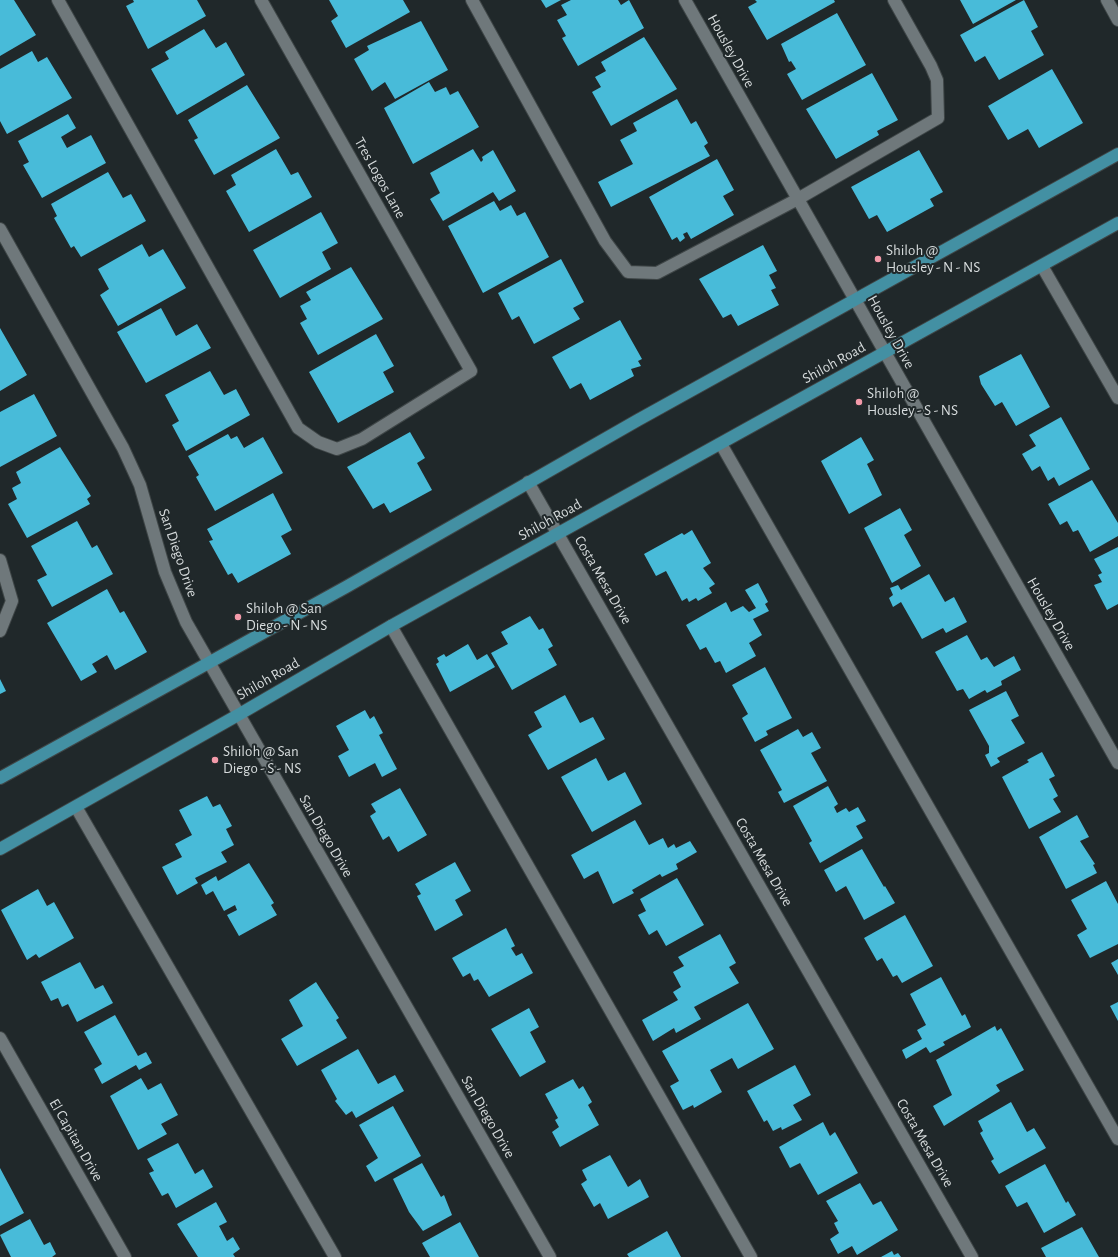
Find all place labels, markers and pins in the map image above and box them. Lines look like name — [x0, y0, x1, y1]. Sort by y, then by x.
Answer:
place label: Shiloh @ Housley - N - NS — [886, 241, 980, 276]
marker: Shiloh @ Housley - N - NS — [873, 254, 883, 264]
place label: Shiloh @ Housley - S - NS — [867, 384, 958, 419]
marker: Shiloh @ Housley - S - NS — [854, 397, 864, 407]
place label: Shiloh @ San Diego - N - NS — [246, 599, 327, 634]
marker: Shiloh @ San Diego - N - NS — [233, 612, 243, 622]
place label: Shiloh @ San Diego - S - NS — [223, 742, 301, 777]
marker: Shiloh @ San Diego - S - NS — [210, 755, 220, 765]

